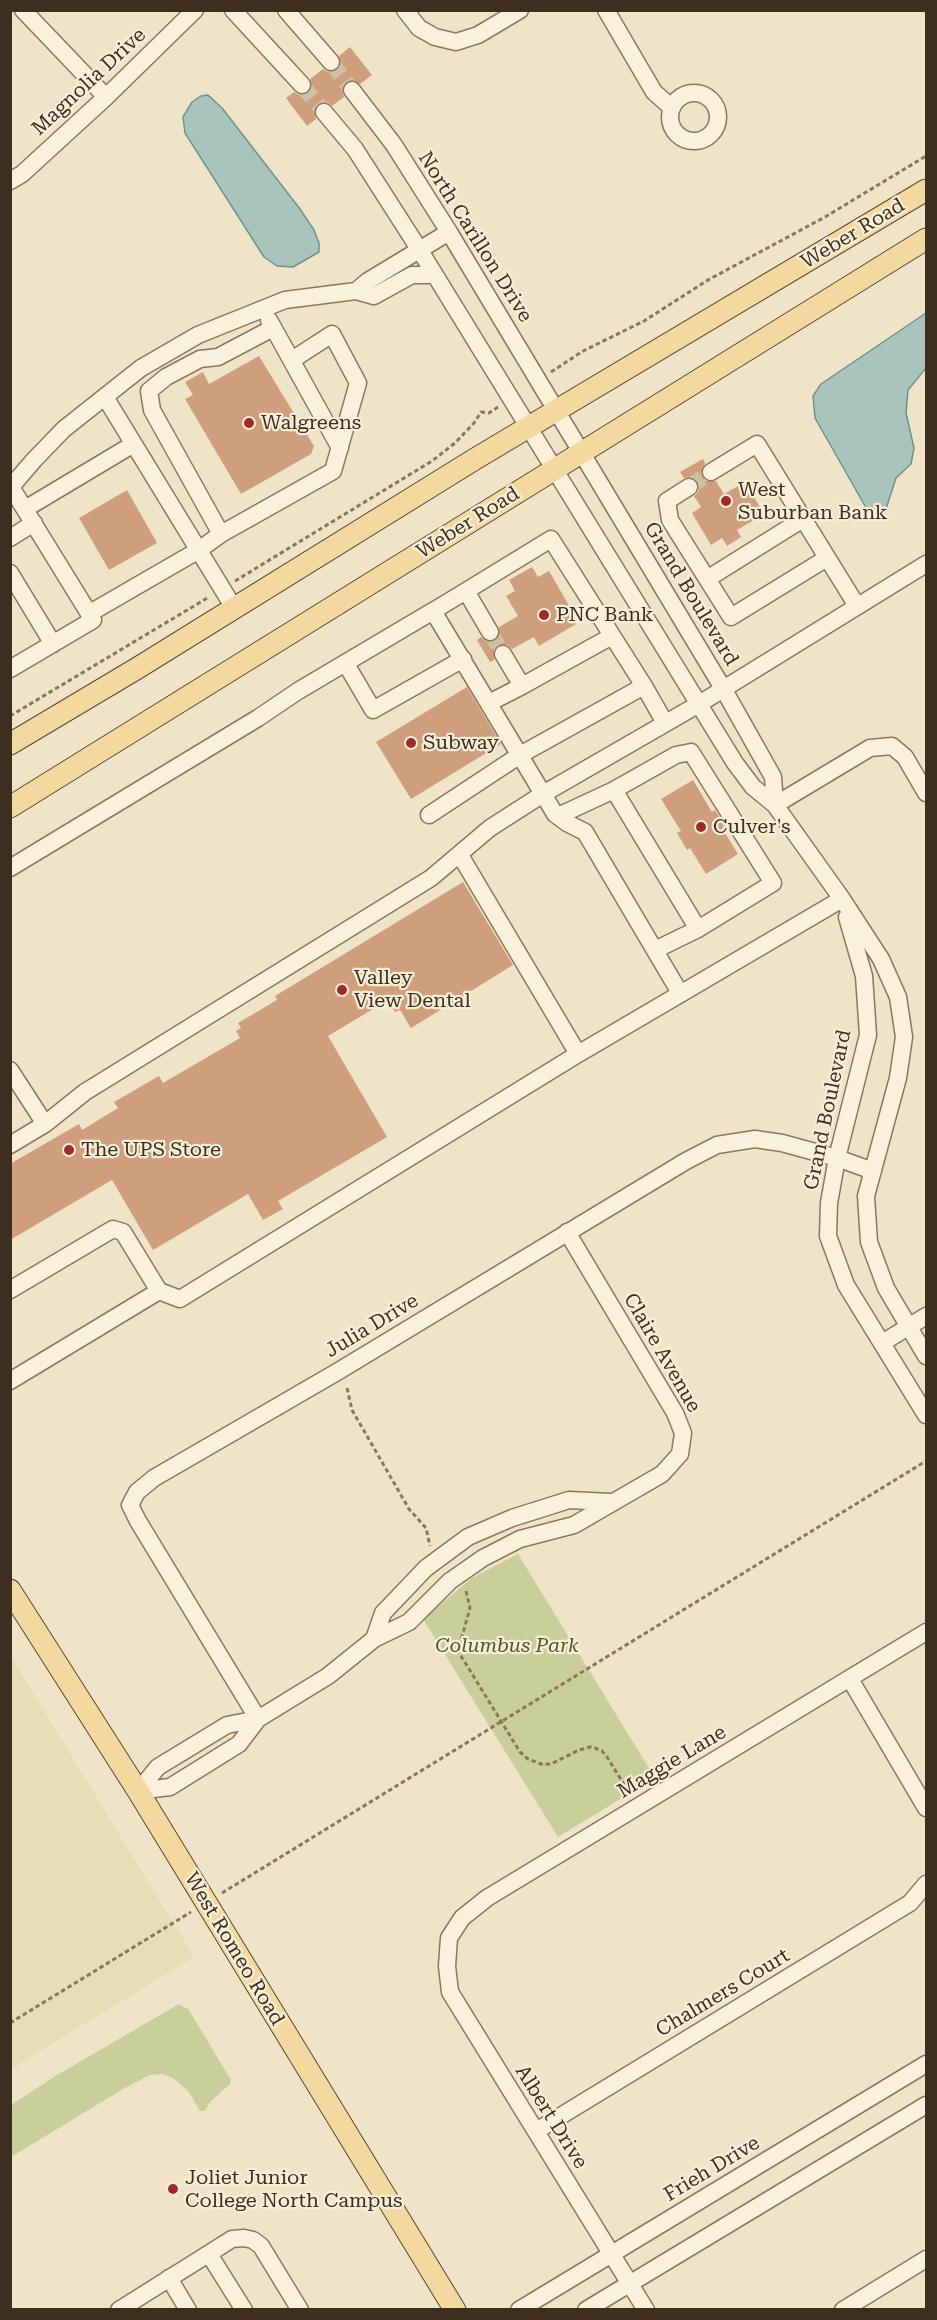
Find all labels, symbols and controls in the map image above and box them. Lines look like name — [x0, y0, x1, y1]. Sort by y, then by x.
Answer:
street label: Magnolia Drive — [27, 23, 151, 141]
street label: North Carillon Drive — [413, 147, 537, 327]
street label: Weber Road — [797, 194, 909, 274]
place label: Walgreens — [261, 411, 361, 435]
marker: Walgreens — [242, 416, 256, 430]
place label: West Suburban Bank — [738, 478, 887, 525]
street label: Weber Road — [412, 482, 524, 564]
marker: West Suburban Bank — [719, 494, 733, 508]
street label: Grand Boulevard — [639, 518, 743, 670]
place label: PNC Bank — [556, 603, 654, 627]
marker: PNC Bank — [537, 608, 551, 622]
place label: Subway — [423, 731, 499, 755]
marker: Subway — [404, 736, 418, 750]
place label: Culver's — [713, 815, 790, 839]
marker: Culver's — [694, 820, 708, 834]
place label: Valley View Dental — [354, 966, 471, 1013]
marker: Valley View Dental — [335, 983, 349, 997]
street label: Grand Boulevard — [799, 1028, 857, 1192]
place label: The UPS Store — [81, 1138, 221, 1162]
marker: The UPS Store — [62, 1143, 76, 1157]
street label: Julia Drive — [321, 1289, 423, 1363]
street label: Claire Avenue — [618, 1289, 706, 1417]
park label: Columbus Park — [435, 1634, 579, 1658]
street label: Maggie Lane — [613, 1720, 731, 1804]
street label: West Romeo Road — [179, 1868, 289, 2030]
street label: Chalmers Court — [652, 1944, 794, 2042]
street label: Albert Drive — [510, 2061, 592, 2173]
street label: Frieh Drive — [660, 2131, 764, 2207]
place label: Joliet Junior College North Campus — [185, 2166, 402, 2213]
marker: Joliet Junior College North Campus — [166, 2182, 180, 2196]

